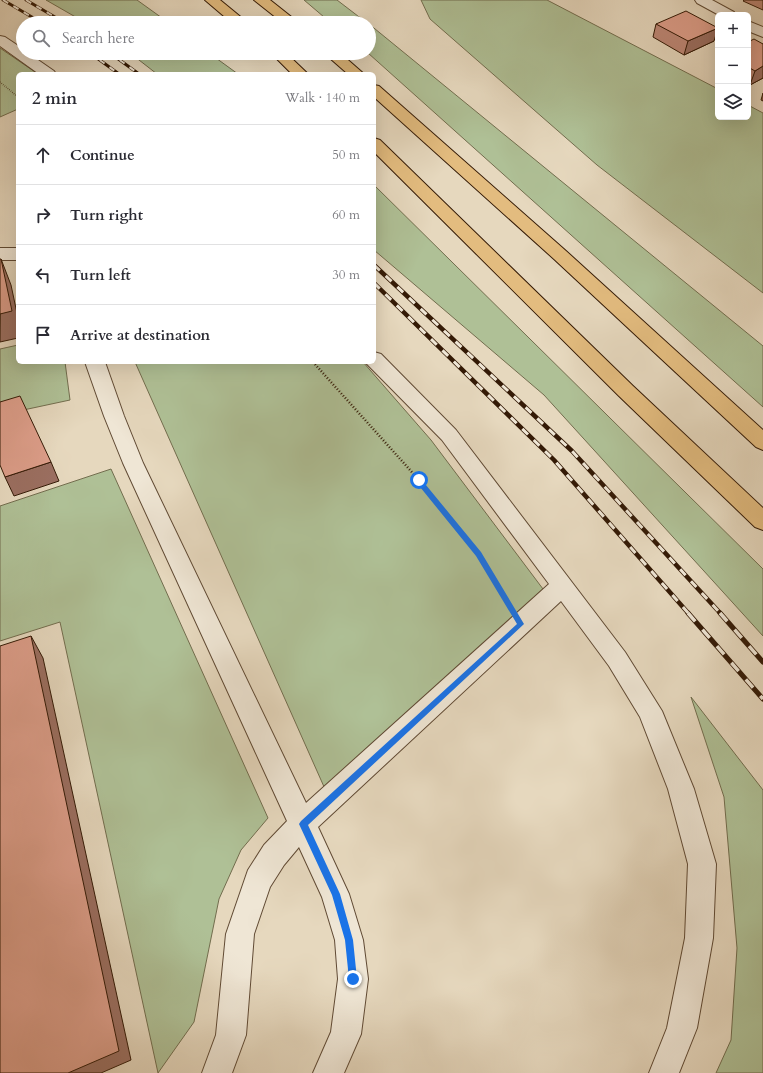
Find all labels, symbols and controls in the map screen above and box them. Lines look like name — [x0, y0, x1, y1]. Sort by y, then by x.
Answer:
map controls — [715, 12, 751, 120]
button: + — [715, 12, 751, 48]
search box — [16, 16, 376, 60]
icon: search — [30, 27, 52, 49]
text: Search here — [62, 28, 135, 48]
button: − — [715, 48, 751, 84]
button: layers — [715, 84, 751, 120]
text: 2 min — [32, 87, 77, 110]
text: Walk · 140 m — [285, 89, 360, 107]
icon: ahead — [32, 144, 54, 166]
text: Continue — [70, 145, 135, 165]
text: 50 m — [332, 146, 360, 164]
icon: right — [32, 204, 54, 226]
text: Turn right — [70, 205, 143, 225]
text: 60 m — [332, 206, 360, 224]
icon: left — [32, 264, 54, 286]
text: Turn left — [70, 265, 131, 285]
text: 30 m — [332, 266, 360, 284]
icon: arrive — [32, 324, 54, 346]
text: Arrive at destination — [70, 325, 210, 345]
route start — [410, 471, 428, 489]
route end — [344, 970, 362, 988]

